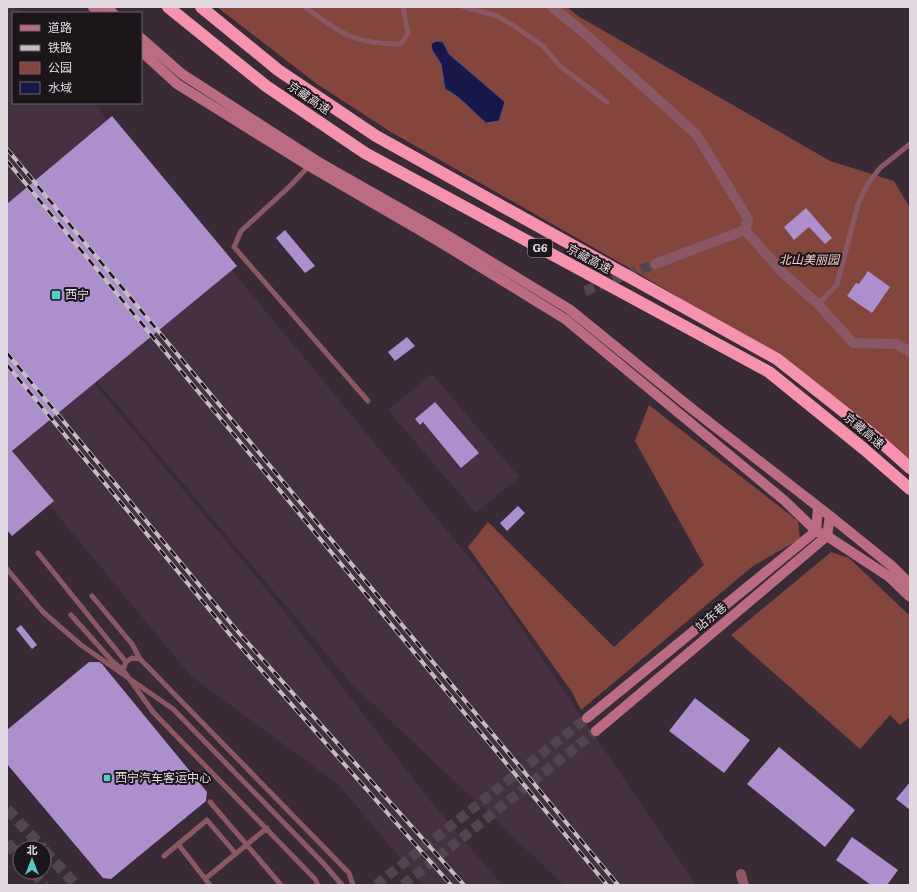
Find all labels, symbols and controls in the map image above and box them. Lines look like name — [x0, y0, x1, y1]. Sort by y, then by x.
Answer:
legend — [12, 12, 142, 104]
text: 道路 — [48, 18, 72, 36]
text: 铁路 — [48, 38, 72, 56]
text: 公园 — [48, 58, 72, 76]
street label: 京藏高速 — [285, 76, 334, 118]
text: 水域 — [48, 78, 72, 96]
road number: G6 — [528, 239, 552, 257]
street label: 京藏高速 — [564, 239, 615, 277]
park label: 北山美丽园 — [779, 250, 841, 268]
place label: 西宁 — [65, 285, 89, 303]
marker: 西宁 — [50, 289, 62, 301]
street label: 京藏高速 — [840, 408, 889, 453]
street label: 站东巷 — [691, 598, 730, 635]
place label: 西宁汽车客运中心 — [115, 768, 211, 786]
marker: 西宁汽车客运中心 — [102, 773, 112, 783]
north arrow — [12, 840, 52, 880]
text: 北 — [27, 841, 38, 857]

